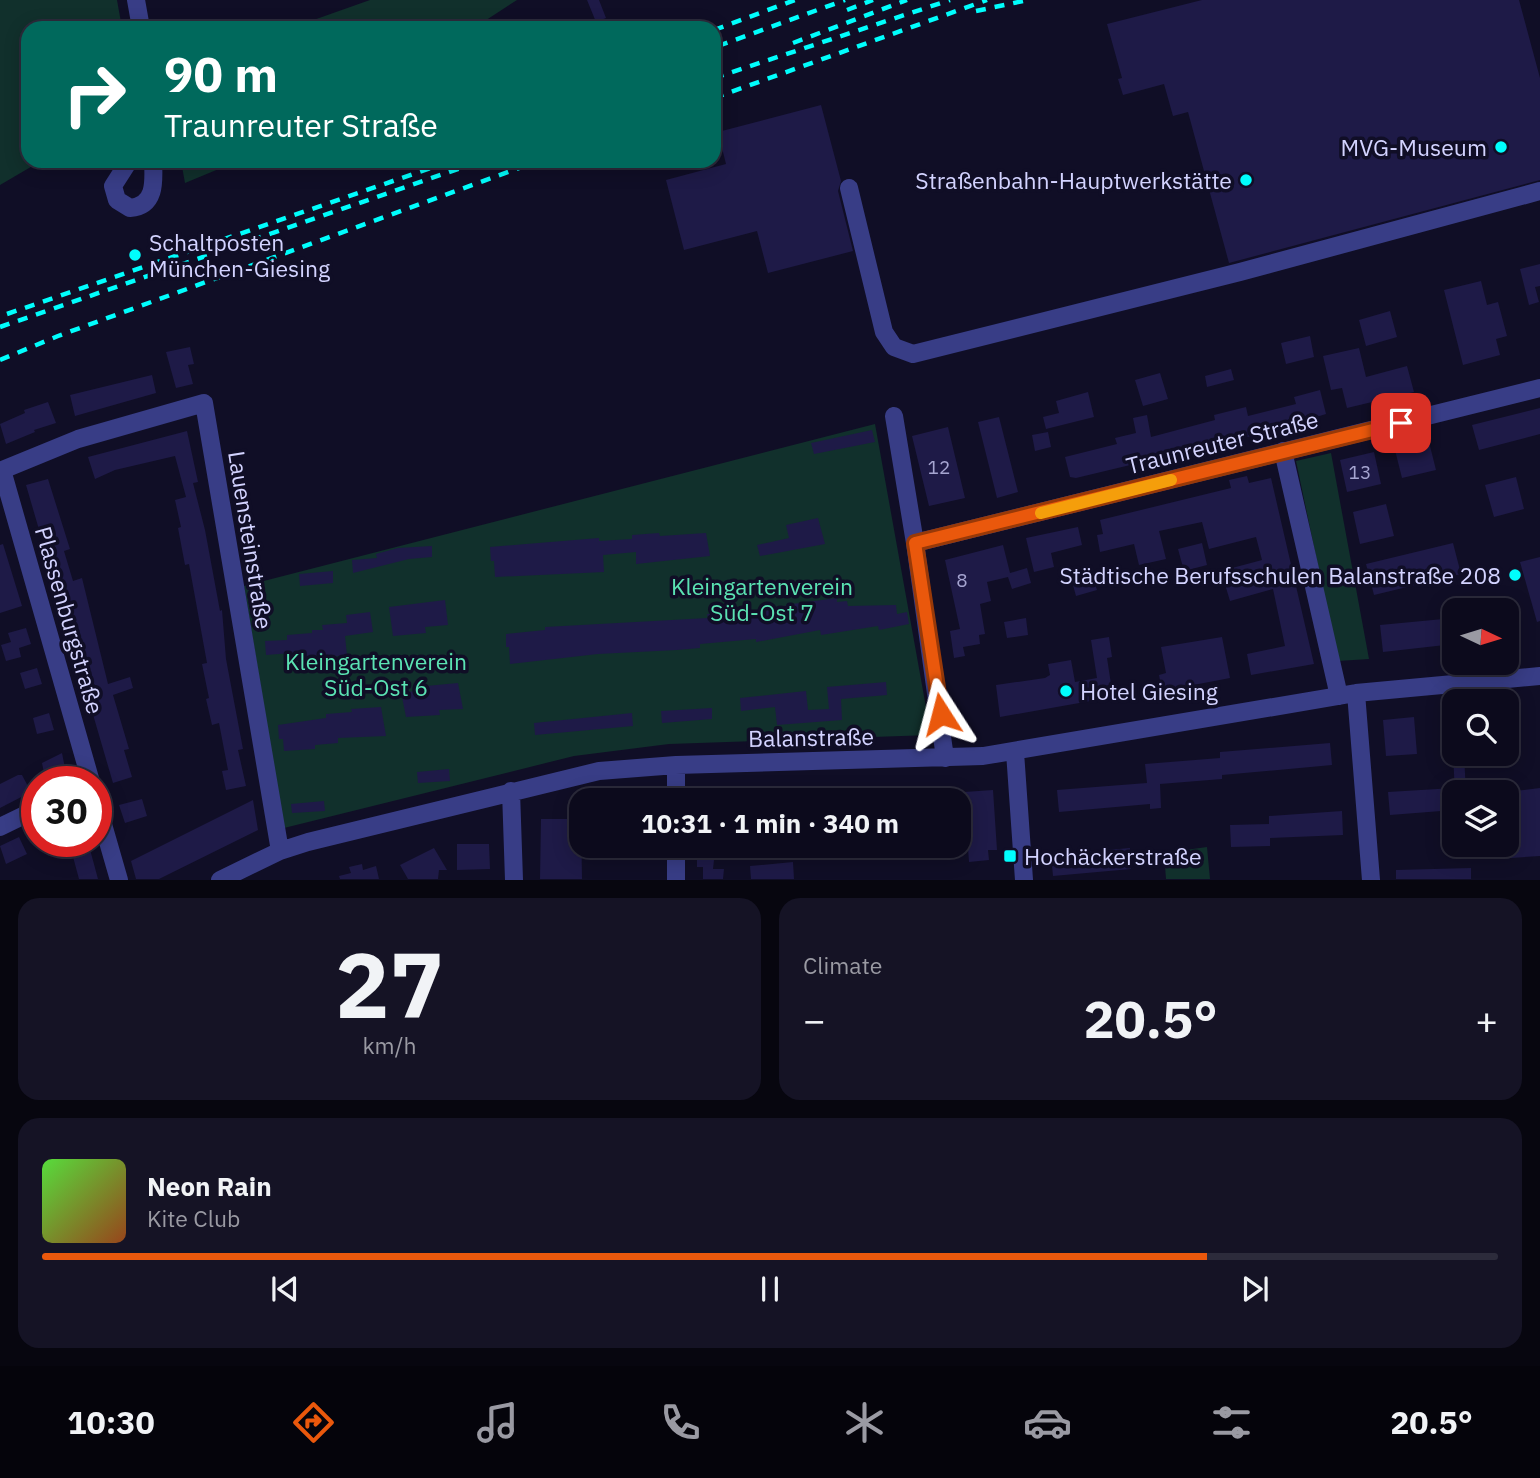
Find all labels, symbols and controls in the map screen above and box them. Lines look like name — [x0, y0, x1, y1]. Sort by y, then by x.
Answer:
text: 90 m — [164, 42, 278, 105]
icon: right — [49, 49, 140, 140]
text: Traunreuter Straße — [164, 104, 438, 146]
place label: MVG-Museum — [1340, 132, 1487, 162]
marker: MVG-Museum — [1493, 139, 1509, 155]
place label: Straßenbahn-Hauptwerkstätte — [915, 165, 1232, 195]
marker: Straßenbahn-Hauptwerkstätte — [1238, 172, 1254, 188]
place label: Schaltposten München-Giesing — [149, 227, 330, 283]
marker: Schaltposten München-Giesing — [127, 247, 143, 263]
pin — [1371, 393, 1431, 453]
street label: Traunreuter Straße — [1123, 404, 1321, 480]
icon: arrive — [1382, 404, 1420, 442]
street label: Lauensteinstraße — [222, 449, 280, 631]
house number: 12 — [928, 455, 950, 479]
house number: 13 — [1349, 460, 1371, 484]
street label: Plassenburgstraße — [29, 523, 111, 717]
place label: Städtische Berufsschulen Balanstraße 208 — [1059, 560, 1501, 590]
marker: Städtische Berufsschulen Balanstraße 208 — [1507, 567, 1523, 583]
house number: 8 — [956, 568, 968, 592]
park label: Kleingartenverein Süd-Ost 7 — [671, 571, 853, 627]
north arrow — [1442, 598, 1519, 676]
map controls — [1442, 598, 1519, 857]
park label: Kleingartenverein Süd-Ost 6 — [285, 646, 467, 702]
place label: Hotel Giesing — [1080, 676, 1218, 706]
position arrow — [904, 677, 978, 751]
marker: Hotel Giesing — [1058, 683, 1074, 699]
button: search — [1442, 689, 1519, 766]
street label: Balanstraße — [748, 721, 874, 753]
speed limit sign: 30 — [21, 766, 112, 857]
button: layers — [1442, 780, 1519, 857]
text: 10:31 · 1 min · 340 m — [641, 806, 899, 840]
place label: Hochäckerstraße — [1024, 841, 1202, 871]
marker: Hochäckerstraße — [1002, 848, 1018, 864]
text: 27 — [335, 925, 444, 1043]
text: Climate — [803, 950, 882, 980]
text: 20.5° — [1083, 985, 1218, 1052]
text: − — [803, 995, 826, 1044]
text: + — [1475, 995, 1498, 1044]
text: km/h — [362, 1030, 417, 1060]
text: Neon Rain — [147, 1169, 272, 1203]
text: Kite Club — [147, 1203, 240, 1233]
icon: previous — [266, 1270, 304, 1308]
icon: pause — [751, 1270, 789, 1308]
icon: next — [1236, 1270, 1274, 1308]
icon: directions — [289, 1398, 338, 1447]
icon: music — [473, 1398, 522, 1447]
icon: phone — [656, 1398, 705, 1447]
icon: climate — [840, 1398, 889, 1447]
icon: car — [1023, 1398, 1072, 1447]
icon: filters — [1207, 1398, 1256, 1447]
text: 10:30 — [67, 1401, 155, 1443]
text: 20.5° — [1390, 1401, 1473, 1443]

